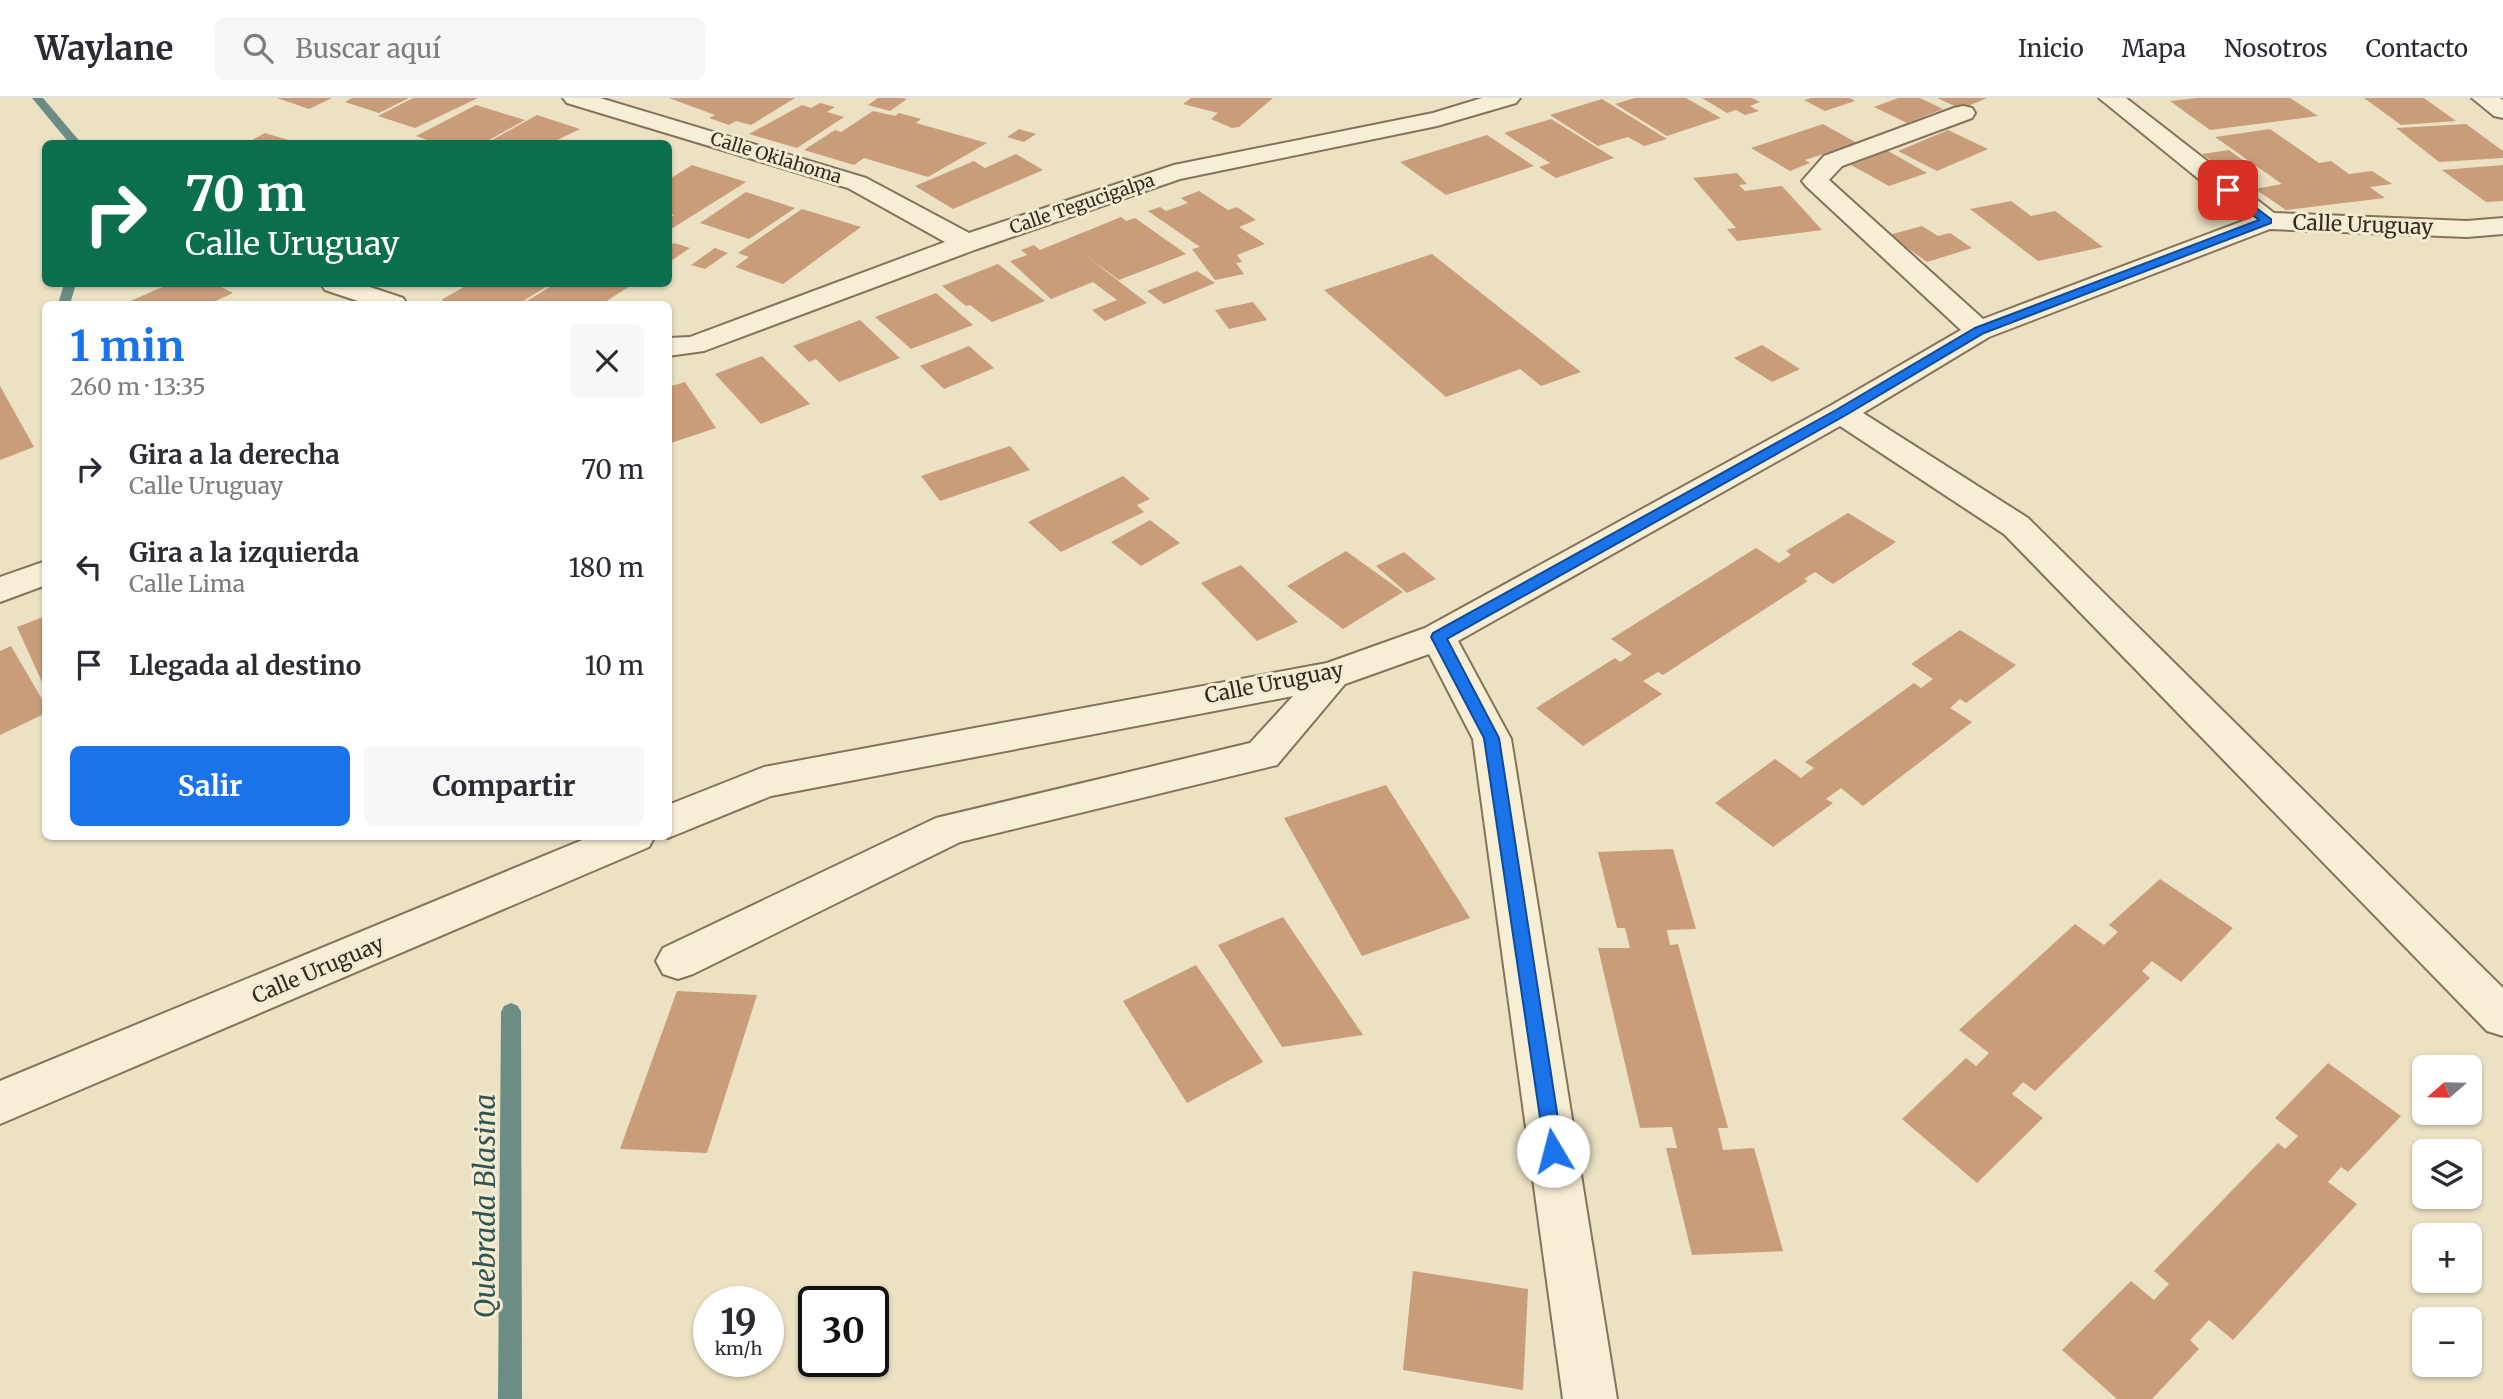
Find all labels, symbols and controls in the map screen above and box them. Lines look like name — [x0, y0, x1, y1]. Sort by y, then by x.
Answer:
search box — [215, 17, 705, 80]
text: Waylane — [35, 28, 173, 69]
icon: search — [239, 29, 277, 67]
text: Buscar aquí — [295, 32, 441, 65]
text: Inicio — [2018, 33, 2084, 64]
text: Mapa — [2122, 33, 2186, 64]
text: Nosotros — [2224, 33, 2328, 64]
text: Contacto — [2366, 33, 2468, 64]
street label: Calle Oklahoma — [708, 127, 845, 188]
pin — [2198, 160, 2258, 220]
text: 70 m — [185, 163, 306, 224]
icon: right — [70, 168, 161, 259]
street label: Calle Tegucigalpa — [1006, 168, 1158, 239]
icon: arrive — [2209, 171, 2247, 209]
street label: Calle Uruguay — [2292, 209, 2435, 240]
text: Calle Uruguay — [185, 224, 399, 264]
text: 1 min — [70, 320, 184, 372]
button: close — [570, 324, 644, 398]
text: 260 m · 13:35 — [70, 372, 206, 401]
text: Gira a la derecha — [129, 438, 340, 471]
icon: right — [70, 450, 108, 488]
text: 70 m — [581, 453, 644, 486]
text: Calle Uruguay — [129, 471, 283, 500]
text: Gira a la izquierda — [129, 536, 359, 569]
icon: left — [70, 548, 108, 586]
text: 180 m — [569, 551, 644, 584]
text: Calle Lima — [129, 569, 245, 598]
icon: arrive — [70, 646, 108, 684]
text: Llegada al destino — [129, 649, 361, 682]
text: 10 m — [585, 649, 644, 682]
street label: Calle Uruguay — [1202, 656, 1346, 709]
button: Salir — [70, 746, 350, 826]
button: Compartir — [364, 746, 644, 826]
street label: Calle Uruguay — [248, 929, 389, 1009]
north arrow — [2412, 1055, 2482, 1125]
map controls — [2412, 1055, 2482, 1377]
water label: Quebrada Blasina — [467, 1094, 503, 1318]
position arrow — [1516, 1114, 1590, 1188]
button: layers — [2412, 1139, 2482, 1209]
button: + — [2412, 1223, 2482, 1293]
speed limit sign: 30 — [798, 1286, 889, 1377]
text: 19 — [720, 1300, 757, 1344]
button: − — [2412, 1307, 2482, 1377]
text: km/h — [715, 1337, 762, 1360]

